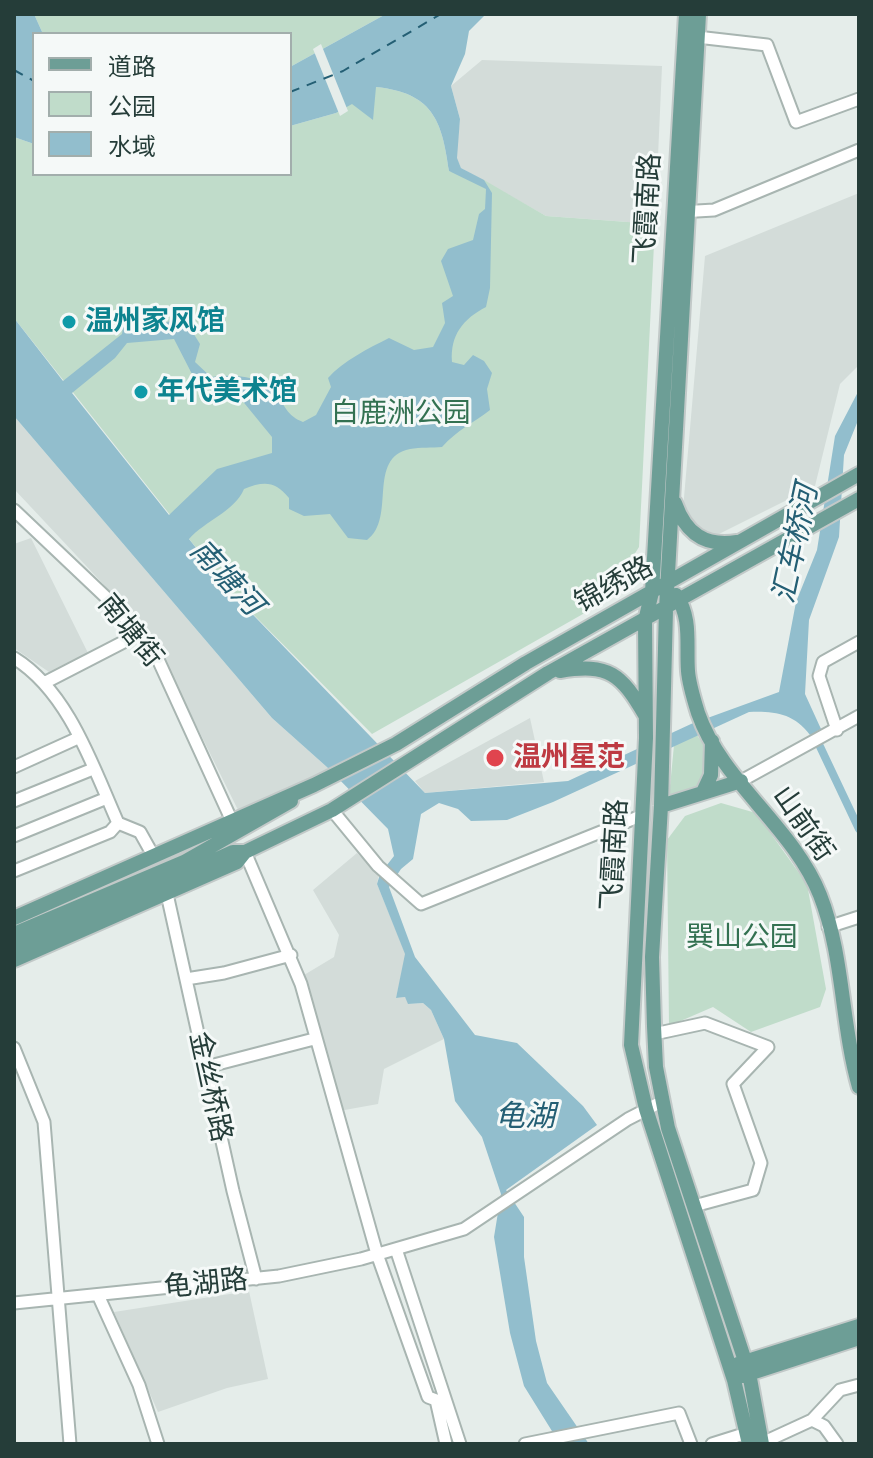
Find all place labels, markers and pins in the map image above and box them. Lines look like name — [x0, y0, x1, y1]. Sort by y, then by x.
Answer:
place label: 温州家风馆 — [85, 305, 225, 339]
marker: 温州家风馆 — [60, 313, 78, 331]
place label: 年代美术馆 — [157, 375, 297, 409]
marker: 年代美术馆 — [132, 383, 150, 401]
place label: 温州星范 — [513, 741, 625, 775]
marker: 温州星范 — [484, 747, 506, 769]

